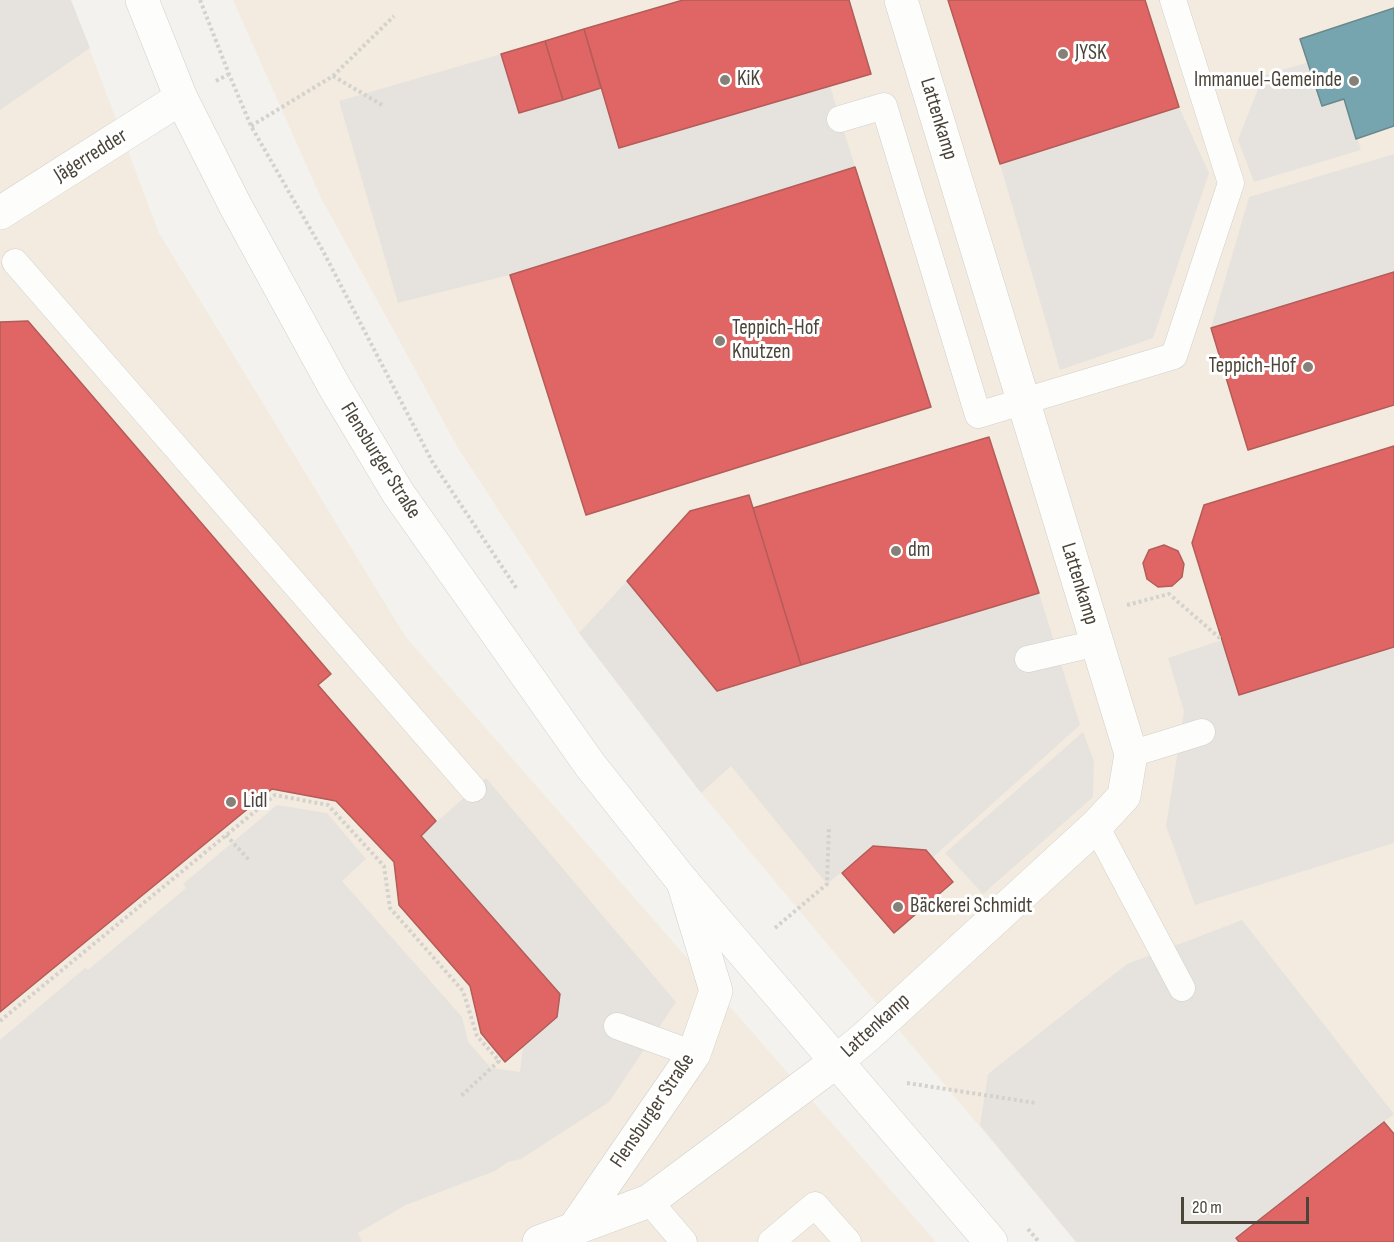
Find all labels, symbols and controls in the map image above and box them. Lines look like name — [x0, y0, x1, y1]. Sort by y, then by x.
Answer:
place label: JYSK — [1075, 41, 1106, 67]
marker: JYSK — [1056, 47, 1070, 61]
place label: KiK — [737, 67, 760, 93]
place label: Immanuel-Gemeinde — [1194, 68, 1342, 94]
marker: KiK — [718, 73, 732, 87]
marker: Immanuel-Gemeinde — [1347, 74, 1361, 88]
street label: Lattenkamp — [914, 75, 962, 163]
street label: Jägerredder — [50, 124, 132, 188]
place label: Teppich-Hof Knutzen — [732, 316, 819, 366]
marker: Teppich-Hof Knutzen — [713, 334, 727, 348]
place label: Teppich-Hof — [1209, 354, 1296, 380]
marker: Teppich-Hof — [1301, 360, 1315, 374]
street label: Flensburger Straße — [334, 398, 426, 524]
place label: dm — [908, 538, 930, 564]
street label: Lattenkamp — [1055, 540, 1103, 628]
marker: dm — [889, 544, 903, 558]
place label: Lidl — [243, 789, 267, 815]
marker: Lidl — [224, 795, 238, 809]
place label: Bäckerei Schmidt — [910, 894, 1032, 920]
marker: Bäckerei Schmidt — [891, 900, 905, 914]
street label: Lattenkamp — [836, 988, 916, 1064]
street label: Flensburger Straße — [606, 1049, 700, 1173]
scale bar — [1184, 1185, 1312, 1223]
text: 20 m — [1192, 1197, 1222, 1218]

